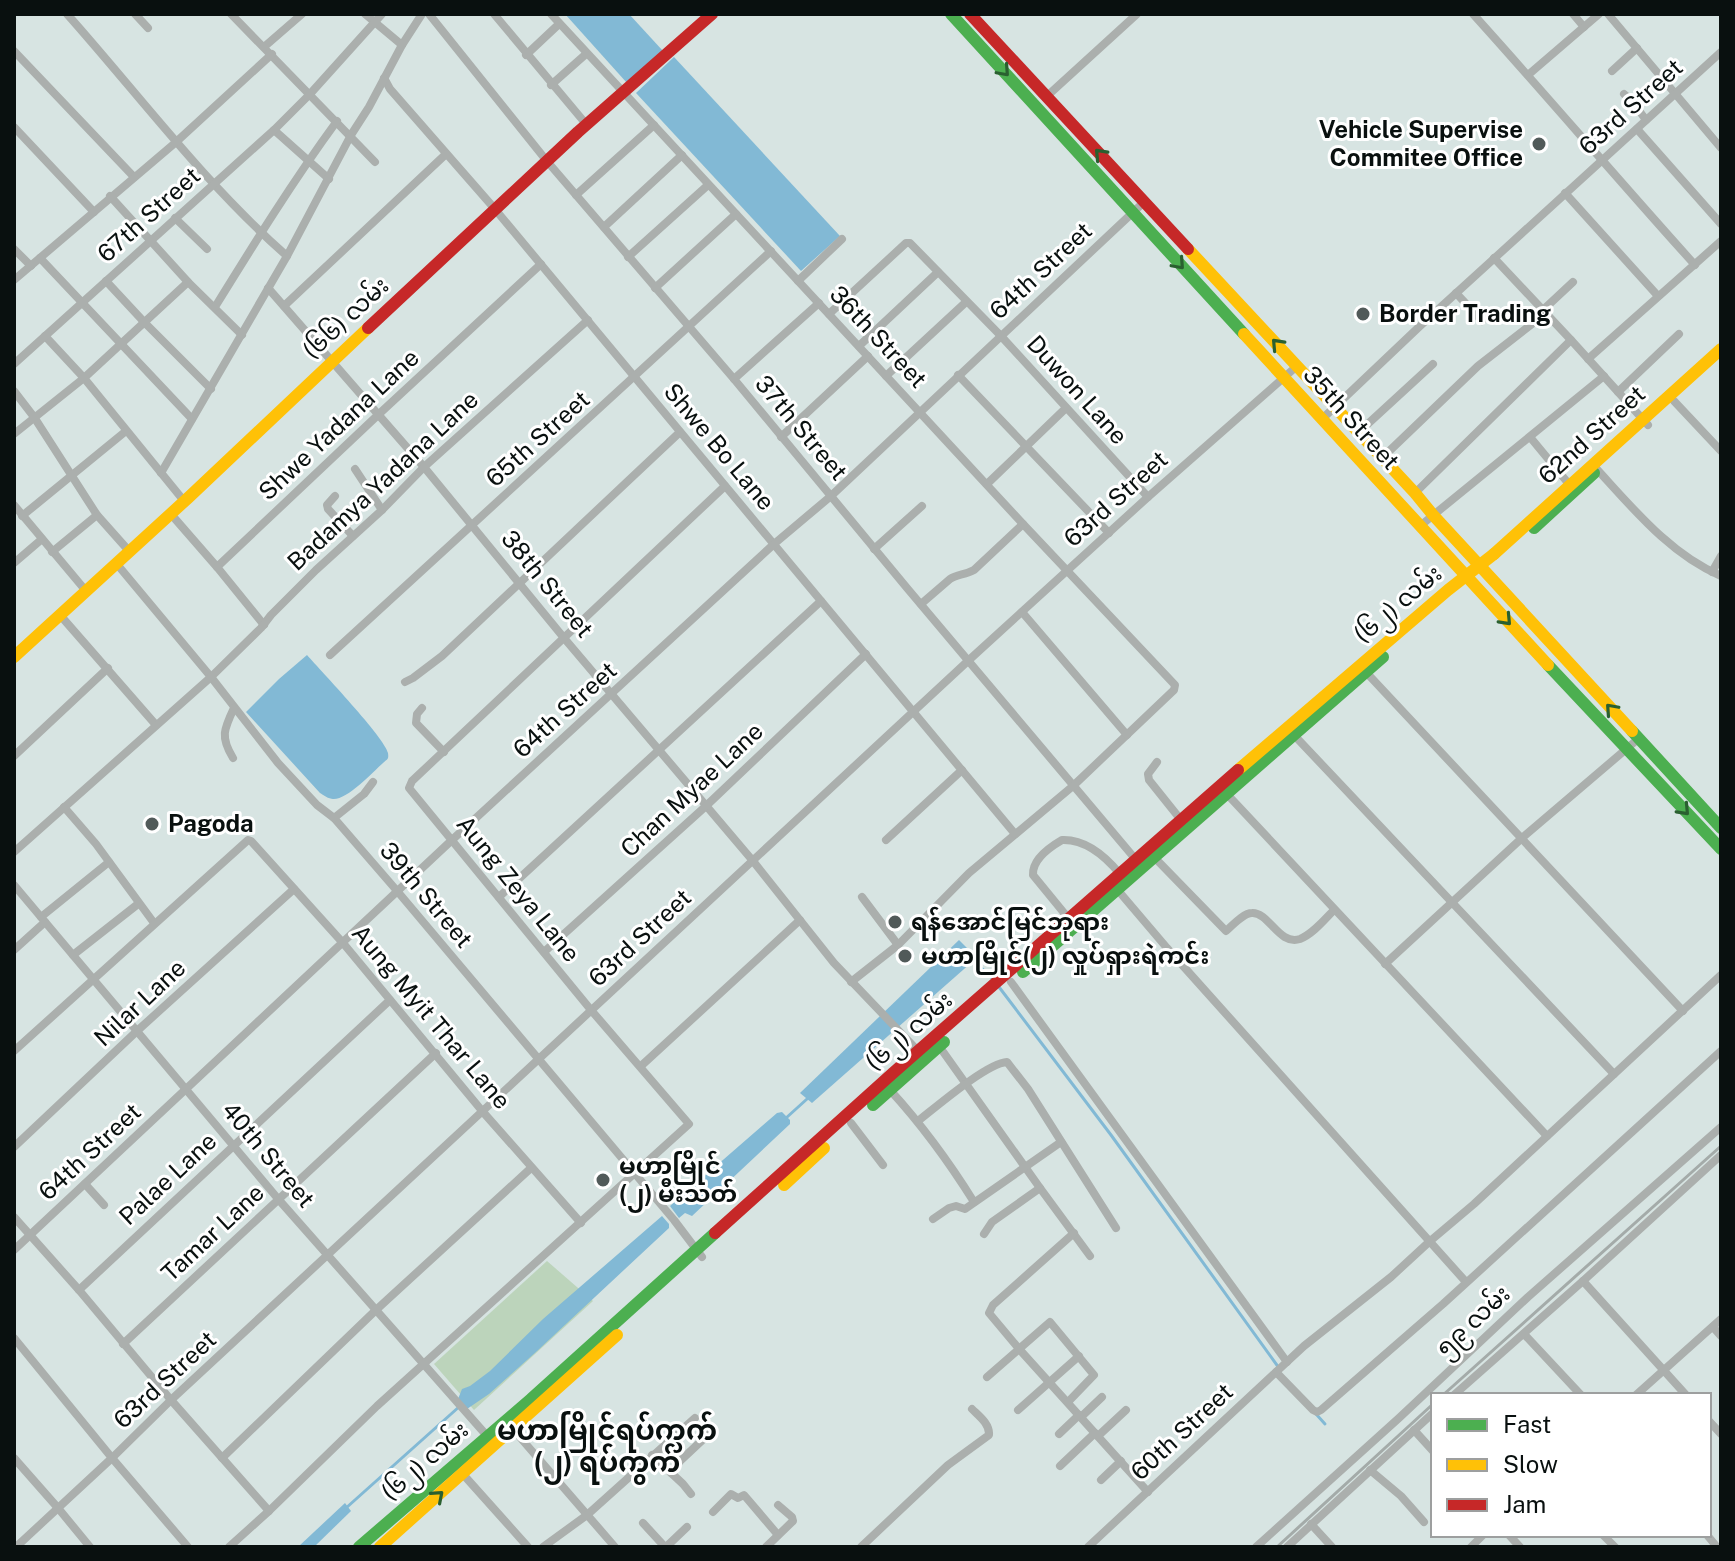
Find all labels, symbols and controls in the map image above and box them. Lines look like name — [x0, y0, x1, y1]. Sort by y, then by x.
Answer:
street label: 63rd Street — [1573, 53, 1688, 160]
one-way arrow — [995, 62, 1009, 77]
place label: Vehicle Supervise Commitee Office — [1319, 115, 1523, 171]
marker: Vehicle Supervise Commitee Office — [1530, 135, 1548, 153]
one-way arrow — [1095, 149, 1109, 164]
street label: 67th Street — [91, 161, 205, 267]
street label: 64th Street — [984, 216, 1097, 325]
one-way arrow — [1170, 254, 1184, 269]
street label: (၆၆) လမ်း — [296, 270, 394, 364]
street label: 36th Street — [824, 280, 933, 393]
place label: Border Trading — [1379, 299, 1551, 327]
marker: Border Trading — [1354, 305, 1372, 323]
street label: Duwon Lane — [1022, 329, 1134, 449]
one-way arrow — [1273, 339, 1287, 354]
street label: Shwe Yadana Lane — [253, 343, 424, 506]
street label: 35th Street — [1298, 360, 1406, 475]
street label: 37th Street — [750, 369, 854, 485]
street label: Shwe Bo Lane — [659, 377, 781, 515]
street label: 62nd Street — [1532, 379, 1650, 489]
street label: Badamya Yadana Lane — [281, 385, 483, 576]
street label: 65th Street — [480, 385, 595, 492]
street label: 63rd Street — [1058, 445, 1173, 552]
street label: 38th Street — [496, 524, 599, 643]
street label: (၆၂) လမ်း — [1347, 558, 1451, 652]
one-way arrow — [1497, 611, 1511, 626]
street label: 64th Street — [507, 656, 622, 763]
one-way arrow — [1606, 704, 1620, 719]
street label: Chan Myae Lane — [615, 716, 768, 862]
one-way arrow — [1675, 801, 1690, 815]
place label: Pagoda — [168, 809, 254, 837]
street label: Aung Zeya Lane — [451, 810, 586, 967]
marker: Pagoda — [143, 815, 161, 833]
street label: 39th Street — [375, 836, 479, 953]
street label: 63rd Street — [582, 883, 696, 992]
place label: ရန်အောင်မြင်ဘုရား — [911, 906, 1109, 941]
marker: ရန်အောင်မြင်ဘုရား — [886, 913, 904, 931]
street label: Aung Myit Thar Lane — [347, 919, 517, 1114]
place label: မဟာမြိုင်(၂) လှုပ်ရှားရဲကင်း — [921, 940, 1209, 975]
marker: မဟာမြိုင်(၂) လှုပ်ရှားရဲကင်း — [896, 947, 914, 965]
street label: Nilar Lane — [88, 953, 191, 1051]
street label: (၆၂) လမ်း — [859, 984, 961, 1080]
street label: 40th Street — [217, 1096, 321, 1213]
street label: 64th Street — [33, 1097, 146, 1206]
street label: Palae Lane — [113, 1126, 222, 1230]
place label: မဟာမြိုင် (၂) မီးသတ် — [619, 1150, 737, 1213]
marker: မဟာမြိုင် (၂) မီးသတ် — [594, 1171, 612, 1189]
street label: Tamar Lane — [155, 1178, 269, 1287]
street label: ၅၉ လမ်း — [1429, 1278, 1519, 1366]
street label: 63rd Street — [107, 1325, 221, 1434]
street label: 60th Street — [1125, 1377, 1238, 1485]
legend — [1431, 1393, 1711, 1537]
text: Fast — [1503, 1410, 1551, 1438]
district label: မဟာမြိုင်ရပ်ကွက် (၂) ရပ်ကွက် — [497, 1411, 717, 1485]
street label: (၆၂) လမ်း — [375, 1414, 477, 1510]
text: Slow — [1503, 1450, 1558, 1478]
text: Jam — [1503, 1490, 1546, 1518]
one-way arrow — [428, 1492, 443, 1506]

